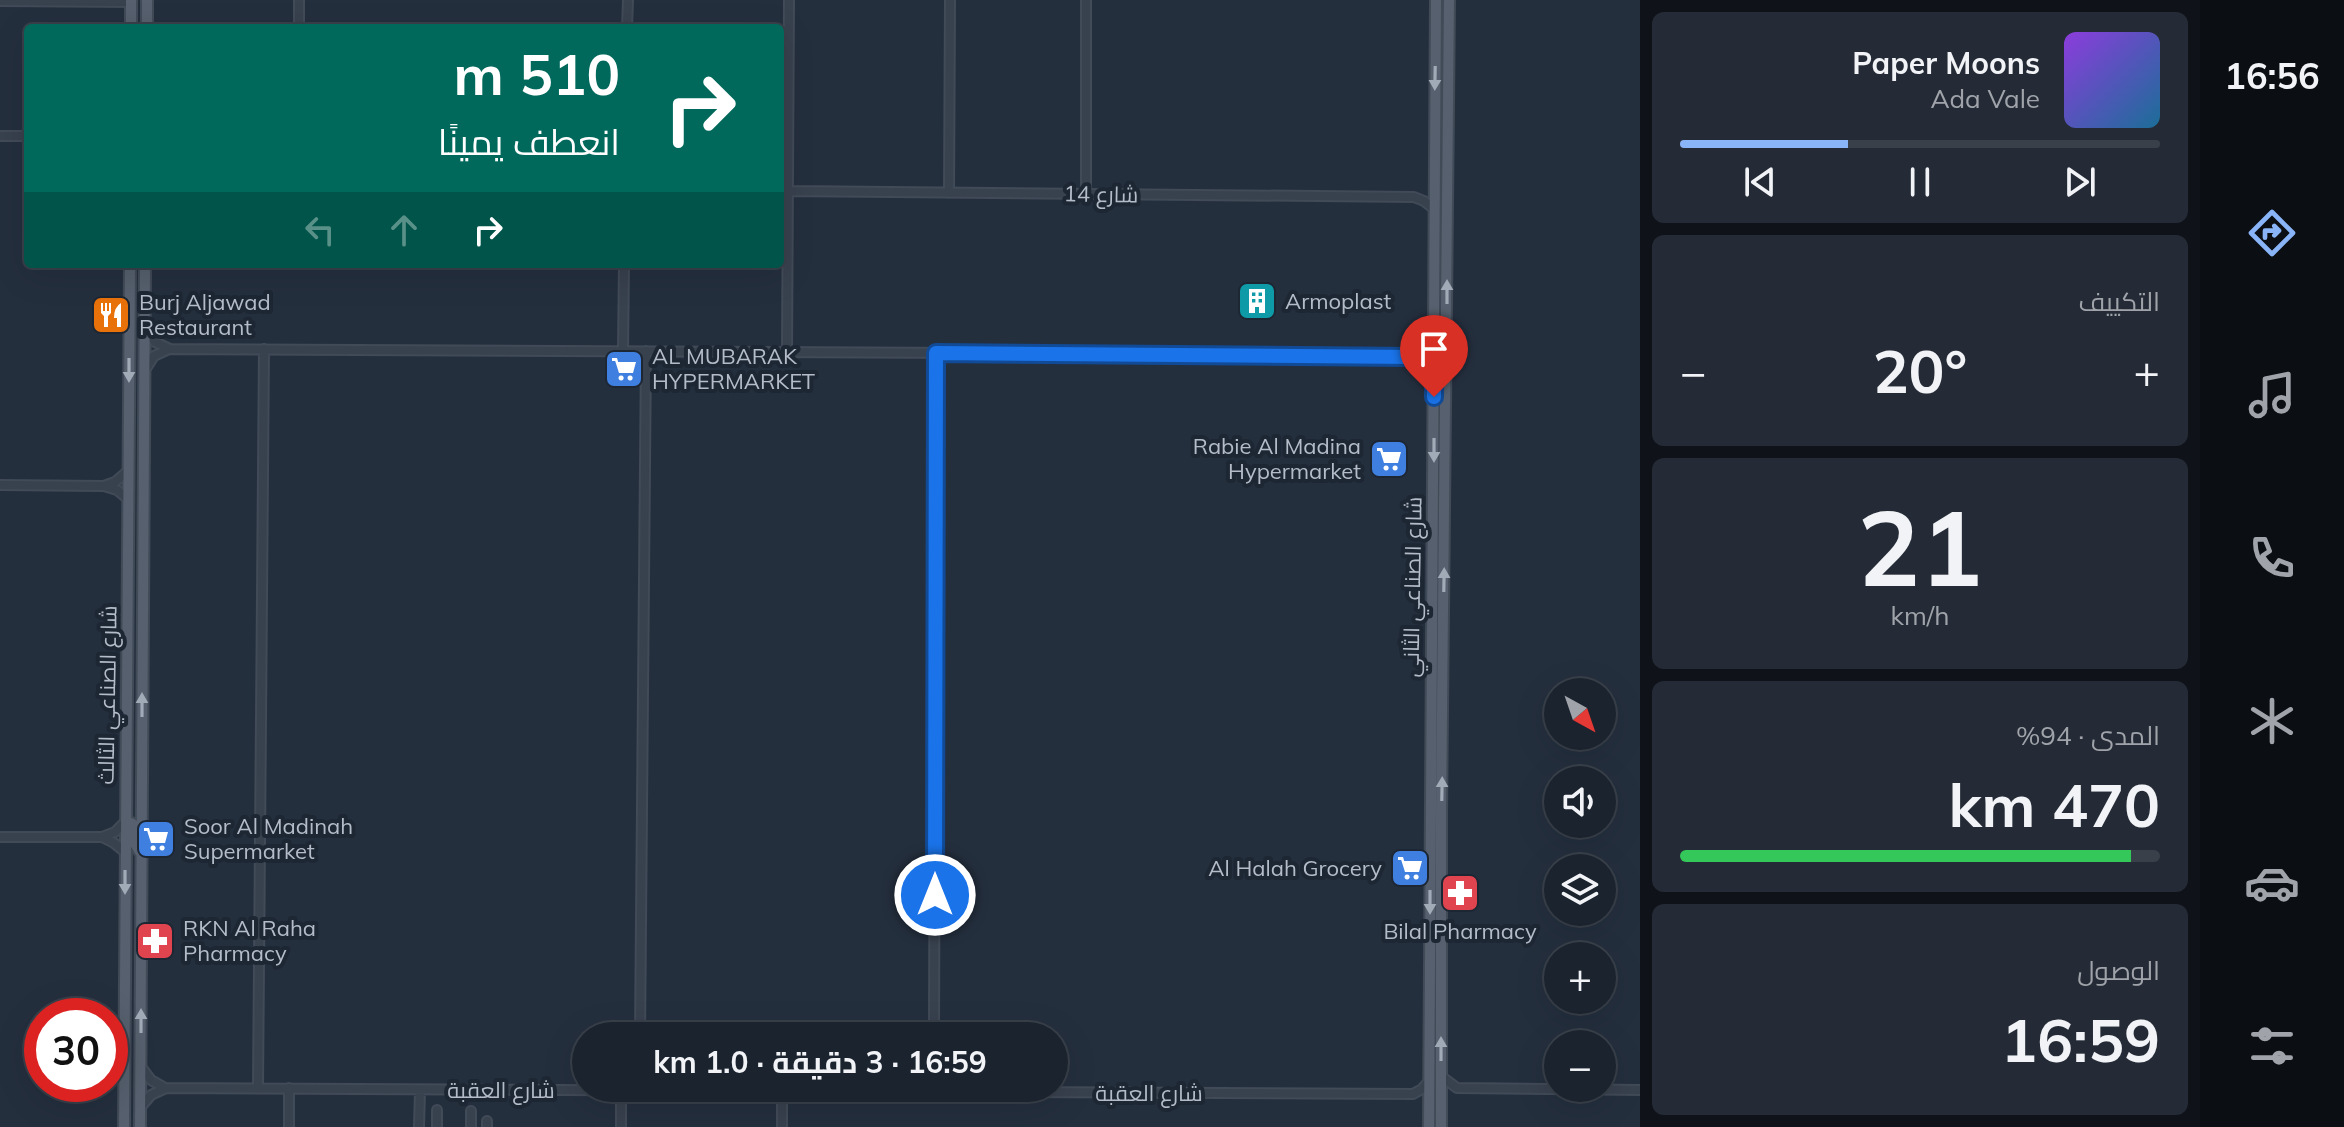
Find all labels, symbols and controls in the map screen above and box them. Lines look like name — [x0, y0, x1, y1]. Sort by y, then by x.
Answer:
text: 510 m — [453, 39, 620, 109]
text: Paper Moons — [1852, 44, 2040, 82]
text: 16:56 — [2224, 53, 2320, 98]
icon: right — [648, 56, 752, 160]
one-way arrow — [1429, 66, 1441, 91]
text: Ada Vale — [1930, 82, 2040, 115]
text: انعطف يمينًا — [438, 119, 620, 164]
icon: previous — [1738, 160, 1782, 204]
icon: pause — [1898, 160, 1942, 204]
icon: next — [2058, 160, 2102, 204]
street label: شارع 14 — [1063, 179, 1139, 210]
icon: directions — [2244, 205, 2300, 261]
icon: left — [298, 208, 342, 252]
icon: ahead — [382, 208, 426, 252]
icon: right — [466, 208, 510, 252]
one-way arrow — [1441, 279, 1453, 304]
building icon: Armoplast — [1236, 280, 1278, 322]
text: التكييف — [2078, 285, 2160, 318]
place label: Armoplast — [1285, 287, 1391, 315]
place label: Burj Aljawad Restaurant — [139, 288, 271, 341]
restaurant icon: Burj Aljawad Restaurant — [90, 294, 132, 336]
pin — [1400, 315, 1468, 397]
icon: arrive — [1412, 327, 1456, 371]
text: 20° — [1873, 333, 1967, 408]
place label: AL MUBARAK HYPERMARKET — [652, 342, 815, 395]
text: − — [1680, 344, 1706, 399]
text: + — [2134, 344, 2160, 399]
supermarket icon: AL MUBARAK HYPERMARKET — [603, 348, 645, 390]
one-way arrow — [123, 358, 135, 383]
icon: music — [2244, 367, 2300, 423]
place label: Rabie Al Madina Hypermarket — [1193, 432, 1361, 485]
supermarket icon: Rabie Al Madina Hypermarket — [1368, 438, 1410, 480]
one-way arrow — [1428, 438, 1440, 463]
text: 21 — [1858, 481, 1982, 612]
street label: شارع الصناعي الثاني — [1396, 497, 1431, 678]
icon: phone — [2244, 530, 2300, 586]
one-way arrow — [1438, 567, 1451, 592]
text: km/h — [1891, 599, 1949, 632]
street label: شارع الصناعي الثالث — [91, 605, 126, 785]
north arrow — [1544, 678, 1616, 750]
map controls — [1544, 678, 1616, 1102]
one-way arrow — [136, 692, 148, 717]
icon: climate — [2244, 693, 2300, 749]
text: المدى · 94% — [2016, 719, 2160, 752]
button: sound — [1544, 766, 1616, 838]
text: 470 km — [1948, 767, 2160, 842]
one-way arrow — [1436, 776, 1448, 801]
place label: Soor Al Madinah Supermarket — [184, 812, 353, 865]
supermarket icon: Soor Al Madinah Supermarket — [135, 818, 177, 860]
supermarket icon: Al Halah Grocery — [1389, 847, 1431, 889]
position arrow — [893, 853, 977, 937]
place label: Al Halah Grocery — [1208, 854, 1382, 882]
button: layers — [1544, 854, 1616, 926]
icon: car — [2244, 855, 2300, 911]
one-way arrow — [119, 870, 131, 895]
pharmacy icon: Bilal Pharmacy — [1439, 872, 1481, 914]
one-way arrow — [1424, 890, 1436, 915]
place label: RKN Al Raha Pharmacy — [183, 914, 316, 967]
place label: Bilal Pharmacy — [1383, 917, 1537, 945]
pharmacy icon: RKN Al Raha Pharmacy — [134, 920, 176, 962]
button: + — [1544, 942, 1616, 1014]
text: الوصول — [2077, 954, 2160, 987]
speed limit sign: 30 — [24, 998, 128, 1102]
text: 16:59 — [2001, 1002, 2160, 1077]
one-way arrow — [135, 1008, 147, 1033]
icon: filters — [2244, 1018, 2300, 1074]
button: − — [1544, 1030, 1616, 1102]
one-way arrow — [1435, 1036, 1447, 1061]
text: 16:59 · 3 دقيقة · 1.0 km — [653, 1043, 987, 1081]
street label: شارع العقبة — [447, 1076, 555, 1105]
street label: شارع العقبة — [1095, 1079, 1203, 1108]

